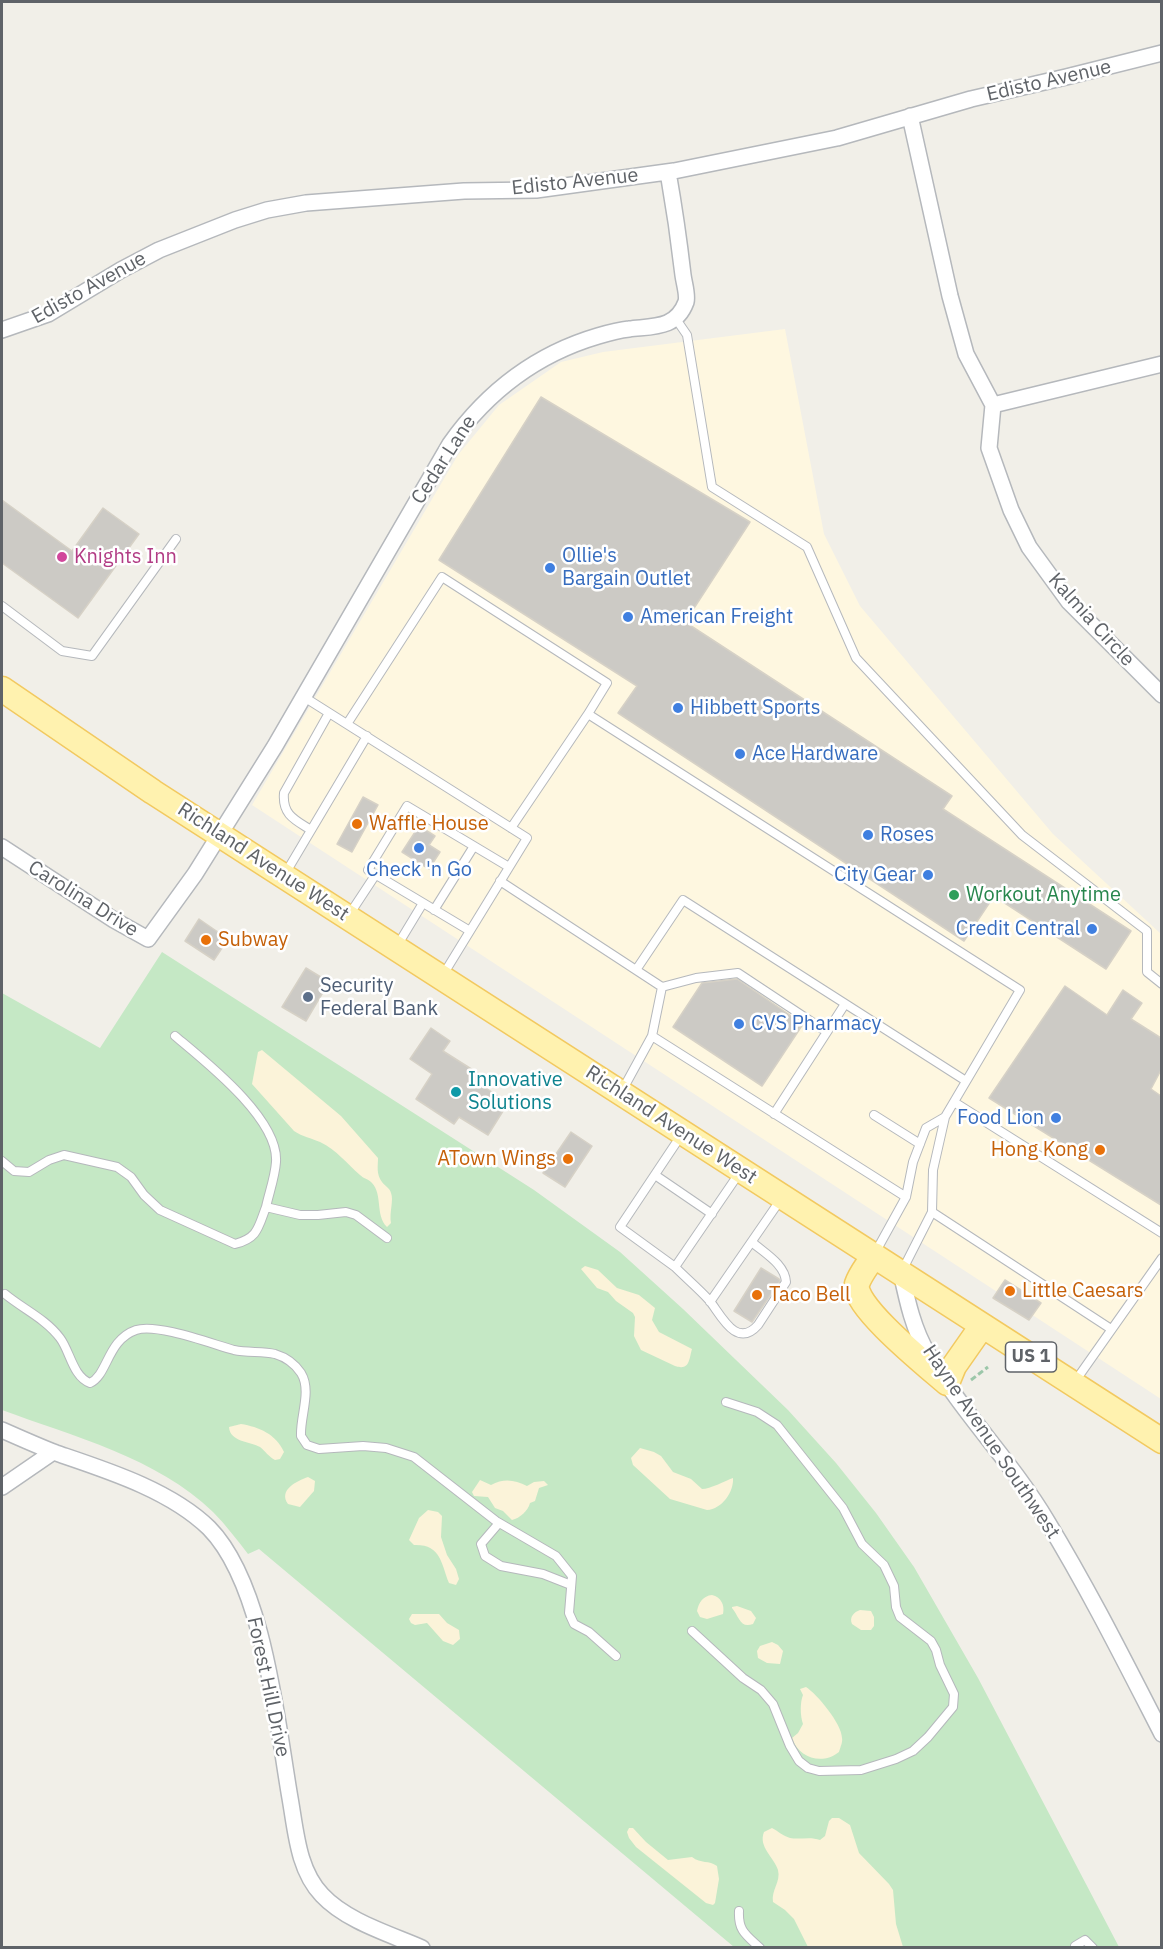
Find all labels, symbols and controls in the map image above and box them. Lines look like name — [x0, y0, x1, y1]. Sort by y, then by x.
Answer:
street label: Edisto Avenue — [984, 55, 1114, 107]
street label: Edisto Avenue — [510, 163, 640, 201]
street label: Edisto Avenue — [28, 247, 150, 329]
street label: Cedar Lane — [406, 411, 482, 509]
place label: Ollie's Bargain Outlet — [562, 544, 691, 591]
place label: Knights Inn — [74, 545, 177, 569]
marker: Knights Inn — [55, 550, 69, 564]
marker: Ollie's Bargain Outlet — [543, 561, 557, 575]
street label: Kalmia Circle — [1043, 568, 1139, 672]
place label: American Freight — [640, 605, 793, 629]
marker: American Freight — [621, 610, 635, 624]
place label: Hibbett Sports — [690, 696, 820, 720]
marker: Hibbett Sports — [671, 701, 685, 715]
place label: Ace Hardware — [752, 742, 878, 766]
marker: Ace Hardware — [733, 747, 747, 761]
street label: Richland Avenue West — [173, 798, 353, 926]
place label: Waffle House — [369, 812, 489, 836]
marker: Waffle House — [350, 817, 364, 831]
place label: Roses — [880, 823, 934, 847]
marker: Roses — [861, 828, 875, 842]
marker: Check 'n Go — [412, 841, 426, 855]
street label: Carolina Drive — [24, 856, 142, 942]
place label: Check 'n Go — [366, 858, 472, 882]
place label: City Gear — [834, 863, 916, 887]
marker: City Gear — [921, 868, 935, 882]
place label: Workout Anytime — [966, 883, 1121, 907]
marker: Workout Anytime — [947, 888, 961, 902]
place label: Credit Central — [956, 917, 1080, 941]
marker: Credit Central — [1085, 922, 1099, 936]
place label: Subway — [218, 928, 288, 952]
marker: Subway — [199, 933, 213, 947]
place label: Security Federal Bank — [320, 974, 438, 1021]
marker: Security Federal Bank — [301, 990, 315, 1004]
place label: CVS Pharmacy — [751, 1012, 881, 1036]
marker: CVS Pharmacy — [732, 1017, 746, 1031]
street label: Richland Avenue West — [581, 1061, 761, 1189]
place label: Innovative Solutions — [468, 1068, 563, 1115]
marker: Innovative Solutions — [449, 1085, 463, 1099]
place label: Food Lion — [957, 1106, 1044, 1130]
marker: Food Lion — [1049, 1111, 1063, 1125]
place label: Hong Kong — [991, 1138, 1088, 1162]
marker: Hong Kong — [1093, 1143, 1107, 1157]
place label: ATown Wings — [437, 1147, 556, 1171]
marker: ATown Wings — [561, 1152, 575, 1166]
place label: Little Caesars — [1022, 1279, 1144, 1303]
place label: Taco Bell — [769, 1283, 850, 1307]
marker: Little Caesars — [1003, 1284, 1017, 1298]
marker: Taco Bell — [750, 1288, 764, 1302]
street label: Hayne Avenue Southwest — [917, 1341, 1065, 1543]
road number: US 1 — [1006, 1342, 1056, 1372]
street label: Forest Hill Drive — [241, 1615, 295, 1759]

